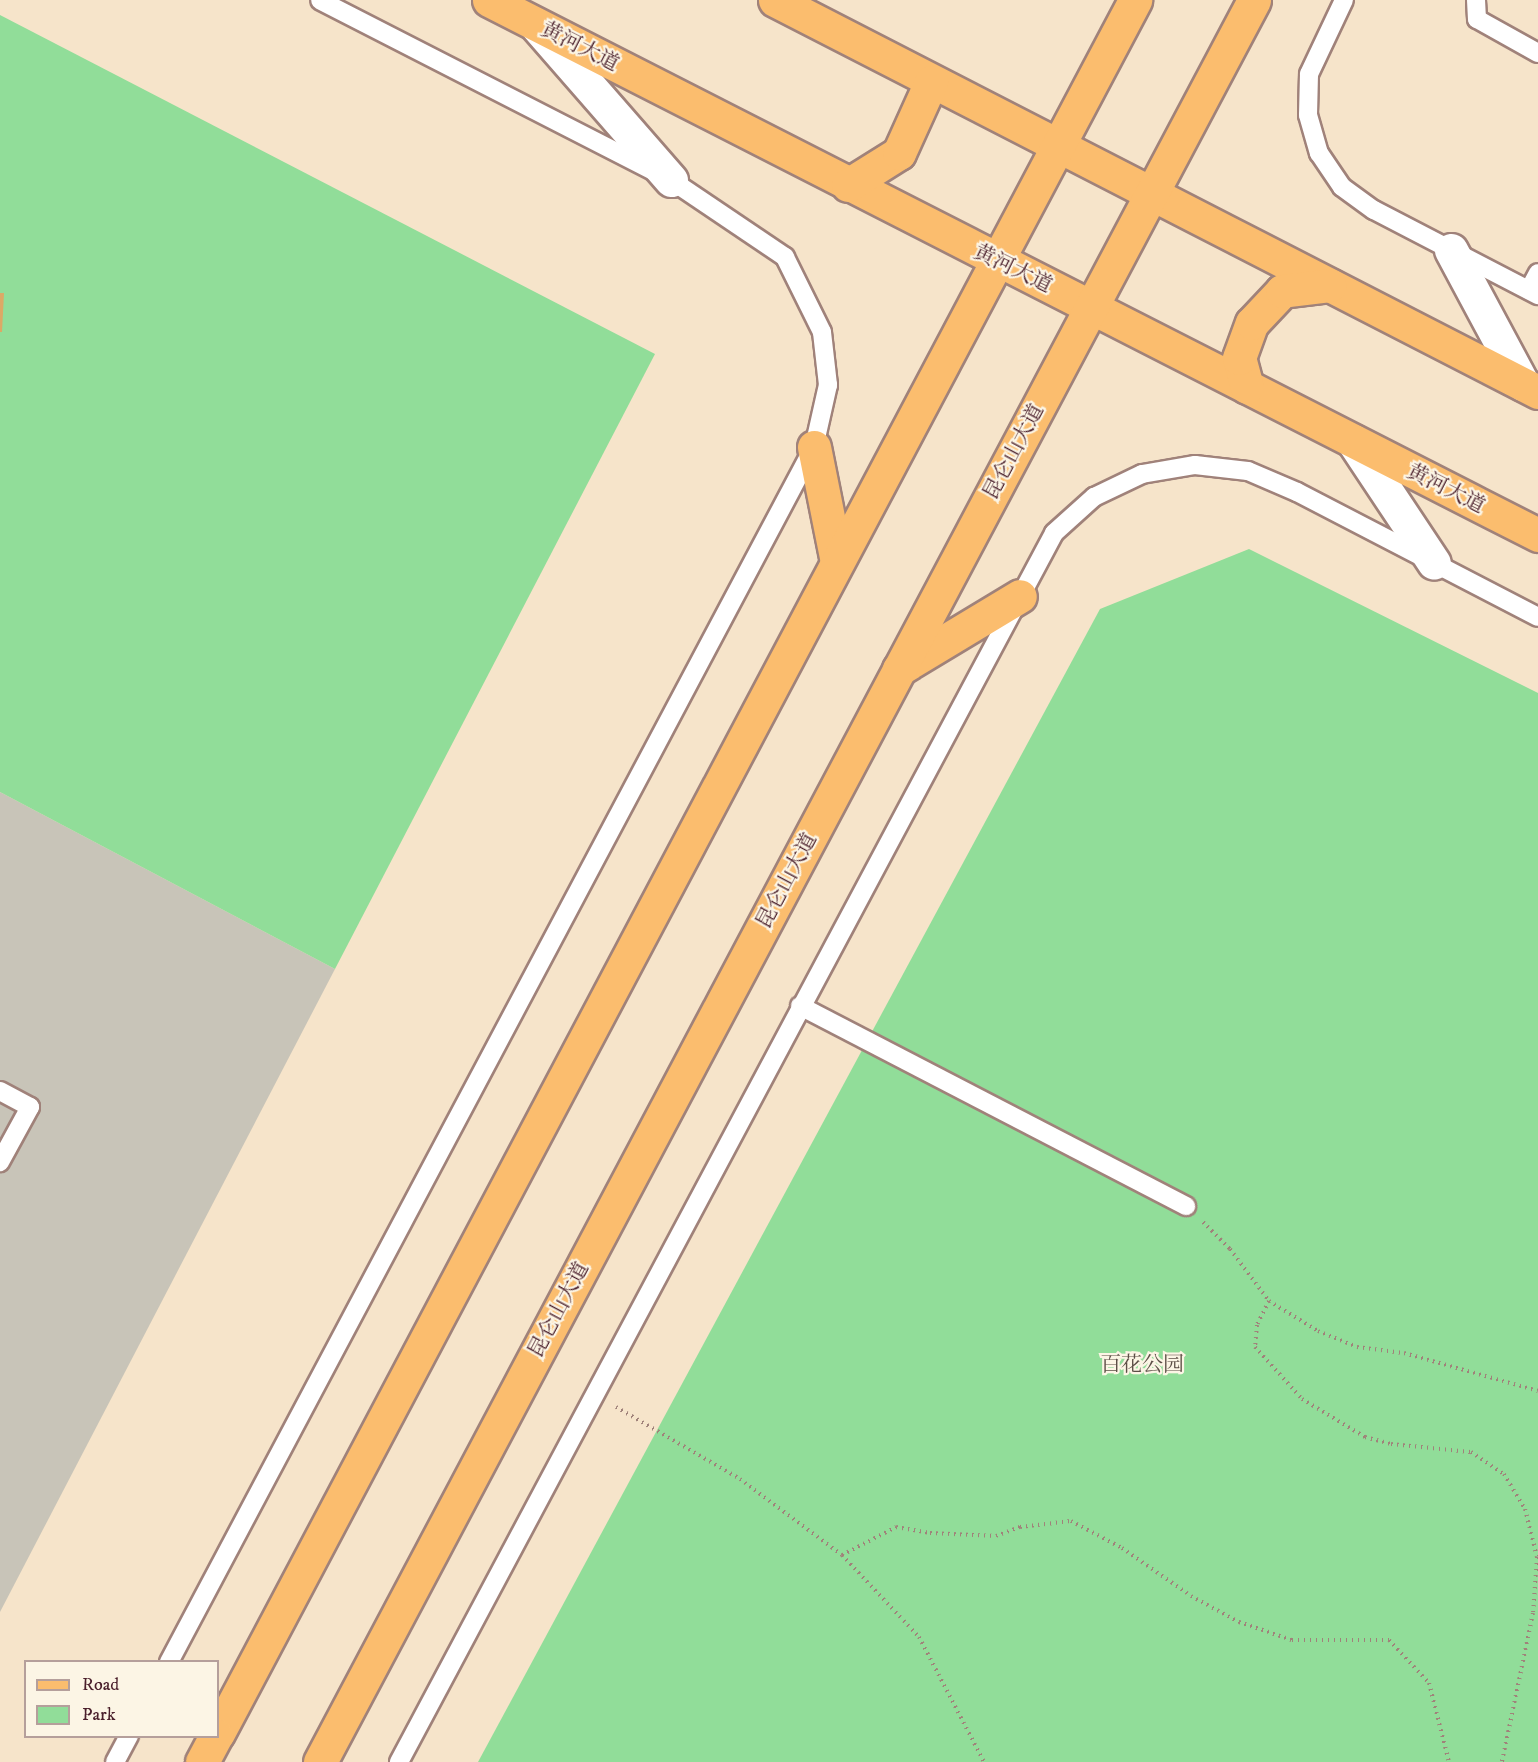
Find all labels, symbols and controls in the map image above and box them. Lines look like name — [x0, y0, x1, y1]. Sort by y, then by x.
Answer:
street label: 黄河大道 — [537, 17, 623, 77]
street label: 黄河大道 — [970, 239, 1056, 299]
street label: 昆仑山大道 — [978, 400, 1050, 504]
street label: 黄河大道 — [1403, 459, 1489, 519]
street label: 昆仑山大道 — [751, 829, 823, 933]
street label: 昆仑山大道 — [523, 1258, 595, 1362]
park label: 百花公园 — [1100, 1352, 1184, 1378]
legend — [24, 1660, 219, 1738]
text: Road — [82, 1674, 119, 1696]
text: Park — [82, 1704, 116, 1726]

